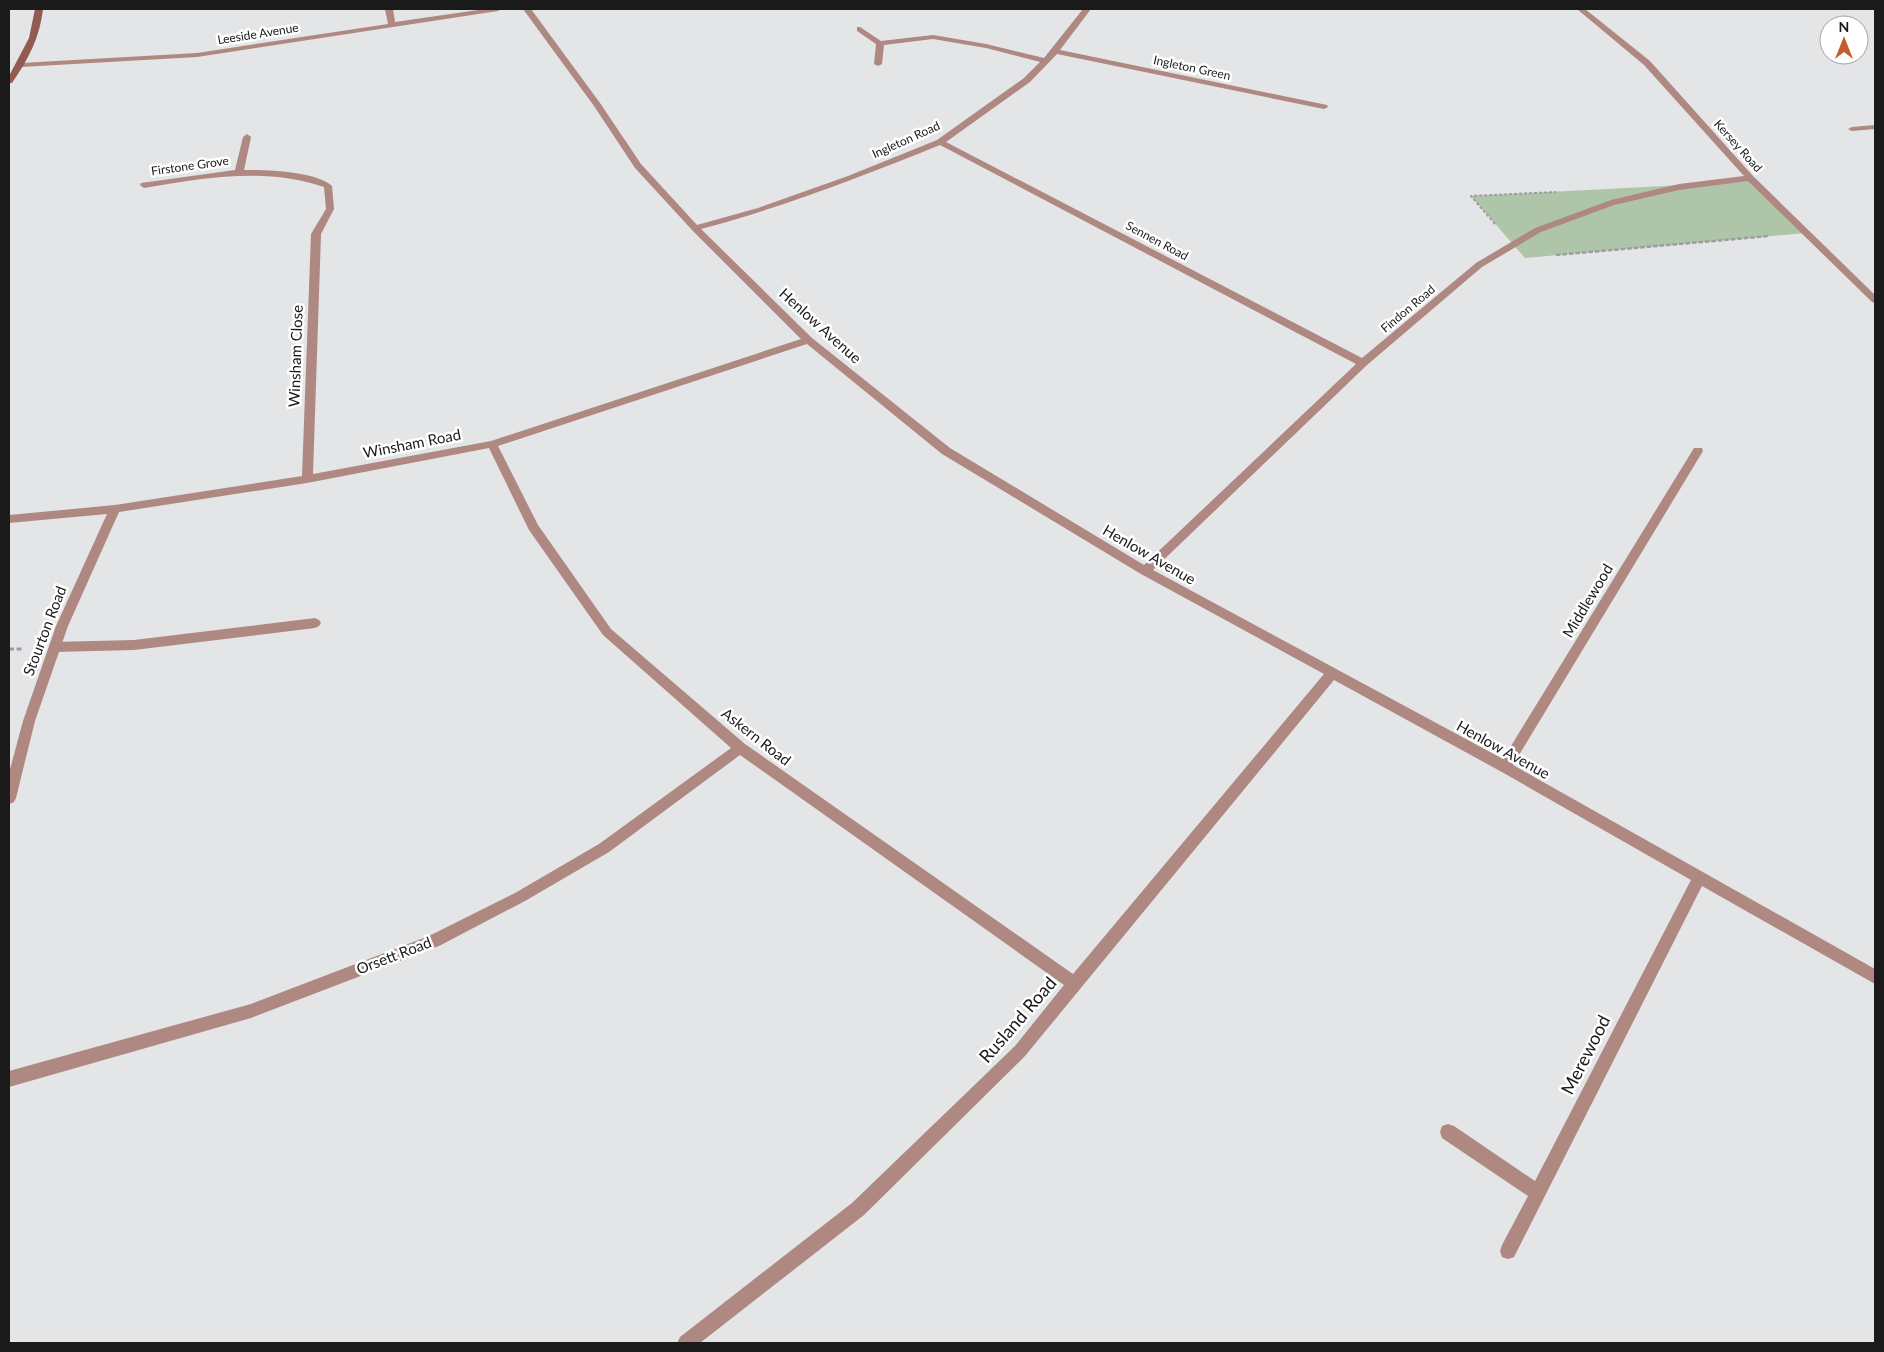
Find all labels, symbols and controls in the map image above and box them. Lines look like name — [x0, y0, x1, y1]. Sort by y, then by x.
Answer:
north arrow — [1819, 15, 1869, 65]
text: N — [1839, 18, 1849, 35]
street label: Leeside Avenue — [216, 20, 300, 47]
street label: Ingleton Green — [1152, 52, 1232, 83]
street label: Kersey Road — [1711, 116, 1766, 175]
street label: Ingleton Road — [869, 118, 942, 161]
street label: Firstone Grove — [150, 153, 230, 178]
street label: Sennen Road — [1123, 218, 1191, 263]
street label: Findon Road — [1377, 282, 1438, 336]
street label: Henlow Avenue — [776, 284, 865, 367]
street label: Winsham Close — [284, 304, 306, 407]
street label: Winsham Road — [361, 425, 462, 461]
street label: Henlow Avenue — [1100, 520, 1199, 588]
street label: Middlewood — [1558, 560, 1616, 641]
street label: Stourton Road — [19, 583, 69, 678]
street label: Askern Road — [718, 704, 795, 769]
street label: Henlow Avenue — [1454, 716, 1553, 782]
street label: Orsett Road — [354, 933, 434, 978]
street label: Rusland Road — [974, 972, 1061, 1067]
street label: Merewood — [1556, 1011, 1614, 1098]

